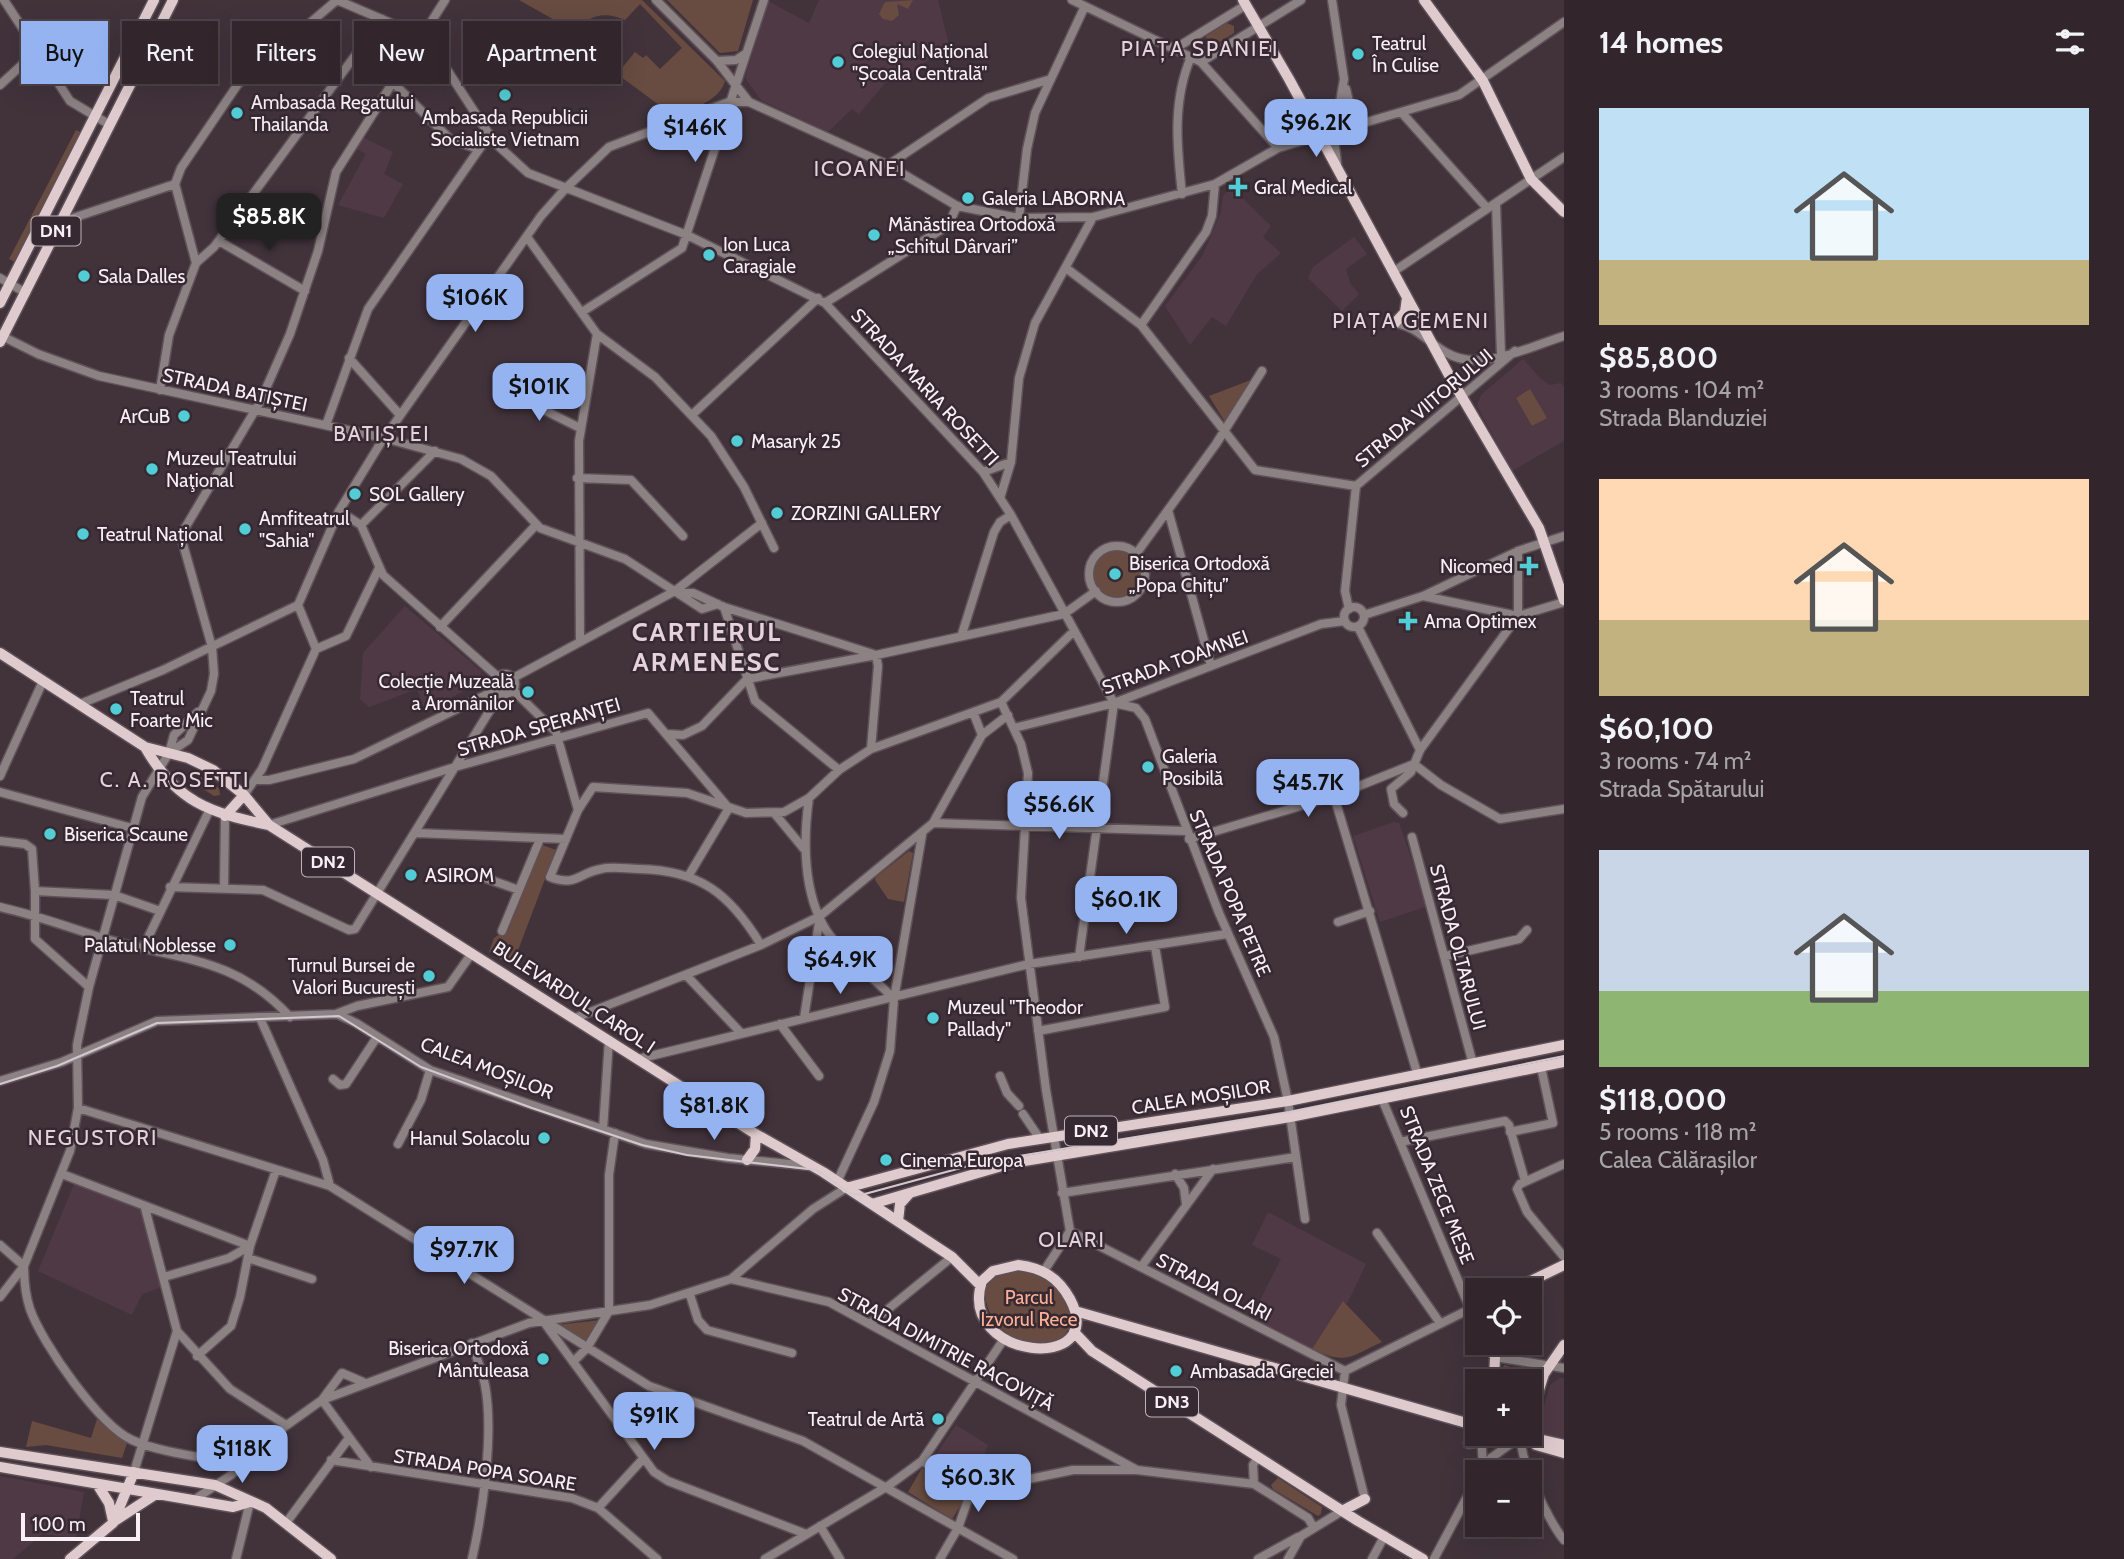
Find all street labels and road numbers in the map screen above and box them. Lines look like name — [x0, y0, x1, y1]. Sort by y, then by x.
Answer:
road number: DN1 — [32, 216, 80, 246]
street label: STRADA MARIA ROSETTI — [846, 304, 1004, 470]
street label: STRADA VIITORULUI — [1351, 344, 1497, 472]
street label: STRADA BATIȘTEI — [160, 363, 310, 418]
street label: STRADA TOAMNEI — [1099, 625, 1251, 699]
street label: STRADA SPERANȚEI — [455, 693, 623, 762]
street label: STRADA POPA PETRE — [1184, 806, 1276, 980]
road number: DN2 — [302, 848, 354, 876]
street label: STRADA OLTARULUI — [1425, 862, 1491, 1032]
street label: BULEVARDUL CAROL I — [489, 936, 659, 1058]
street label: CALEA MOȘILOR — [417, 1032, 557, 1105]
street label: CALEA MOȘILOR — [1130, 1075, 1273, 1120]
street label: STRADA ZECE MESE — [1395, 1102, 1479, 1268]
road number: DN2 — [1065, 1116, 1117, 1146]
street label: STRADA OLARI — [1153, 1248, 1275, 1326]
street label: STRADA DIMITRIE RACOVIȚĂ — [834, 1282, 1058, 1417]
road number: DN3 — [1146, 1387, 1198, 1416]
street label: STRADA POPA SOARE — [392, 1444, 578, 1496]

